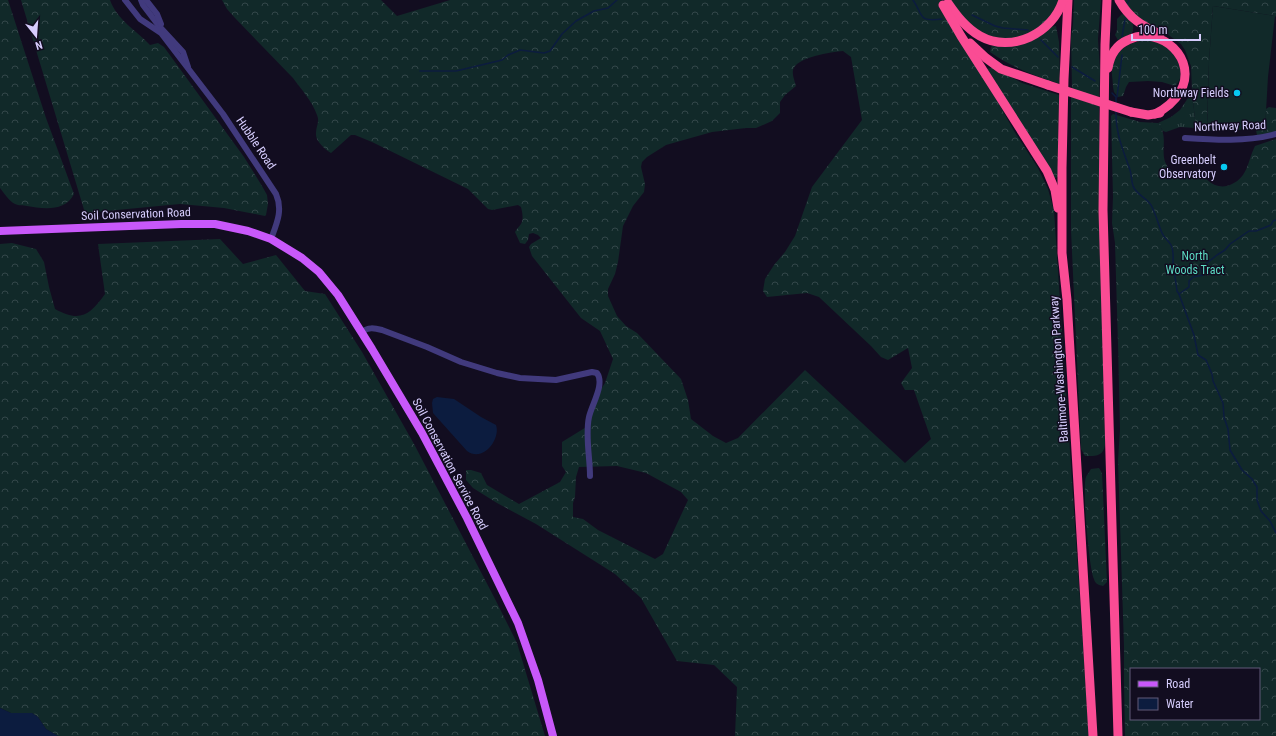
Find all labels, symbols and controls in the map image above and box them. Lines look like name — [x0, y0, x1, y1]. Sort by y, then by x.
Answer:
north arrow — [16, 16, 56, 56]
scale bar — [1132, 16, 1200, 42]
text: 100 m — [1138, 23, 1168, 37]
text: N — [33, 38, 44, 52]
place label: Northway Fields — [1153, 86, 1229, 100]
marker: Northway Fields — [1232, 88, 1242, 98]
street label: Hubble Road — [233, 114, 279, 172]
street label: Northway Road — [1194, 118, 1266, 134]
place label: Greenbelt Observatory — [1159, 153, 1216, 181]
marker: Greenbelt Observatory — [1219, 162, 1229, 172]
street label: Soil Conservation Road — [81, 205, 191, 223]
park label: North Woods Tract — [1165, 249, 1225, 277]
street label: Baltimore-Washington Parkway — [1047, 295, 1071, 443]
street label: Soil Conservation Service Road — [409, 396, 491, 532]
legend — [1130, 668, 1260, 720]
text: Road — [1166, 677, 1190, 691]
text: Water — [1166, 697, 1194, 711]

